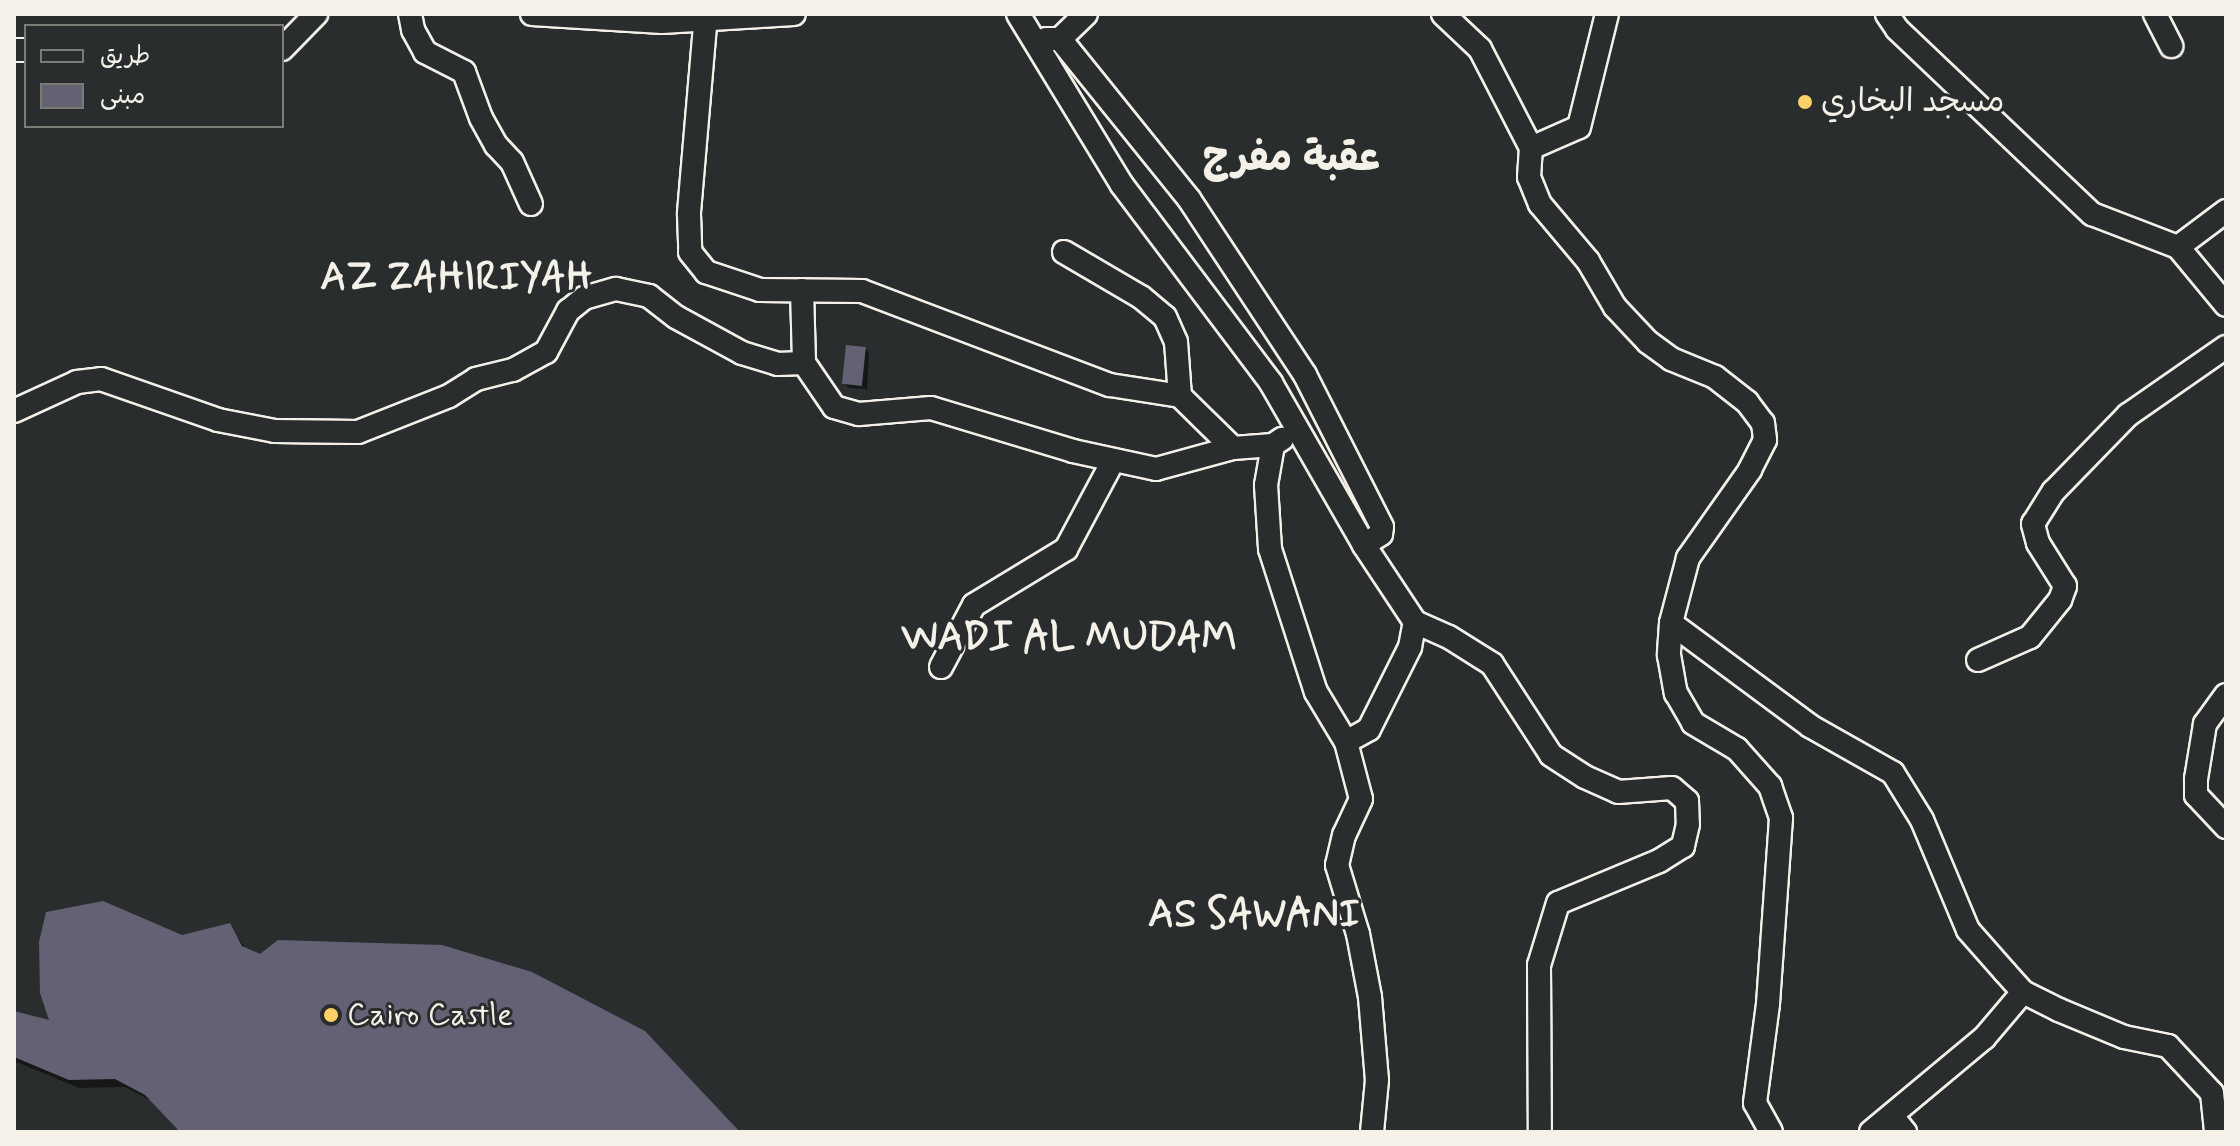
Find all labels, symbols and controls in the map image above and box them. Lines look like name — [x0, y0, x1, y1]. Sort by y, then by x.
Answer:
legend — [24, 24, 284, 128]
text: طريق — [100, 41, 150, 72]
text: مبنى — [100, 81, 145, 112]
place label: مسجد البخاري — [1821, 83, 2004, 121]
marker: مسجد البخاري — [1796, 93, 1814, 111]
district label: عقبة مفرج — [1202, 135, 1380, 183]
district label: AZ ZAHIRIYAH — [304, 254, 608, 302]
district label: WADI AL MUDAM — [892, 614, 1246, 662]
district label: AS SAWANI — [1143, 891, 1365, 939]
place label: Cairo Castle — [347, 996, 513, 1034]
marker: Cairo Castle — [322, 1006, 340, 1024]

